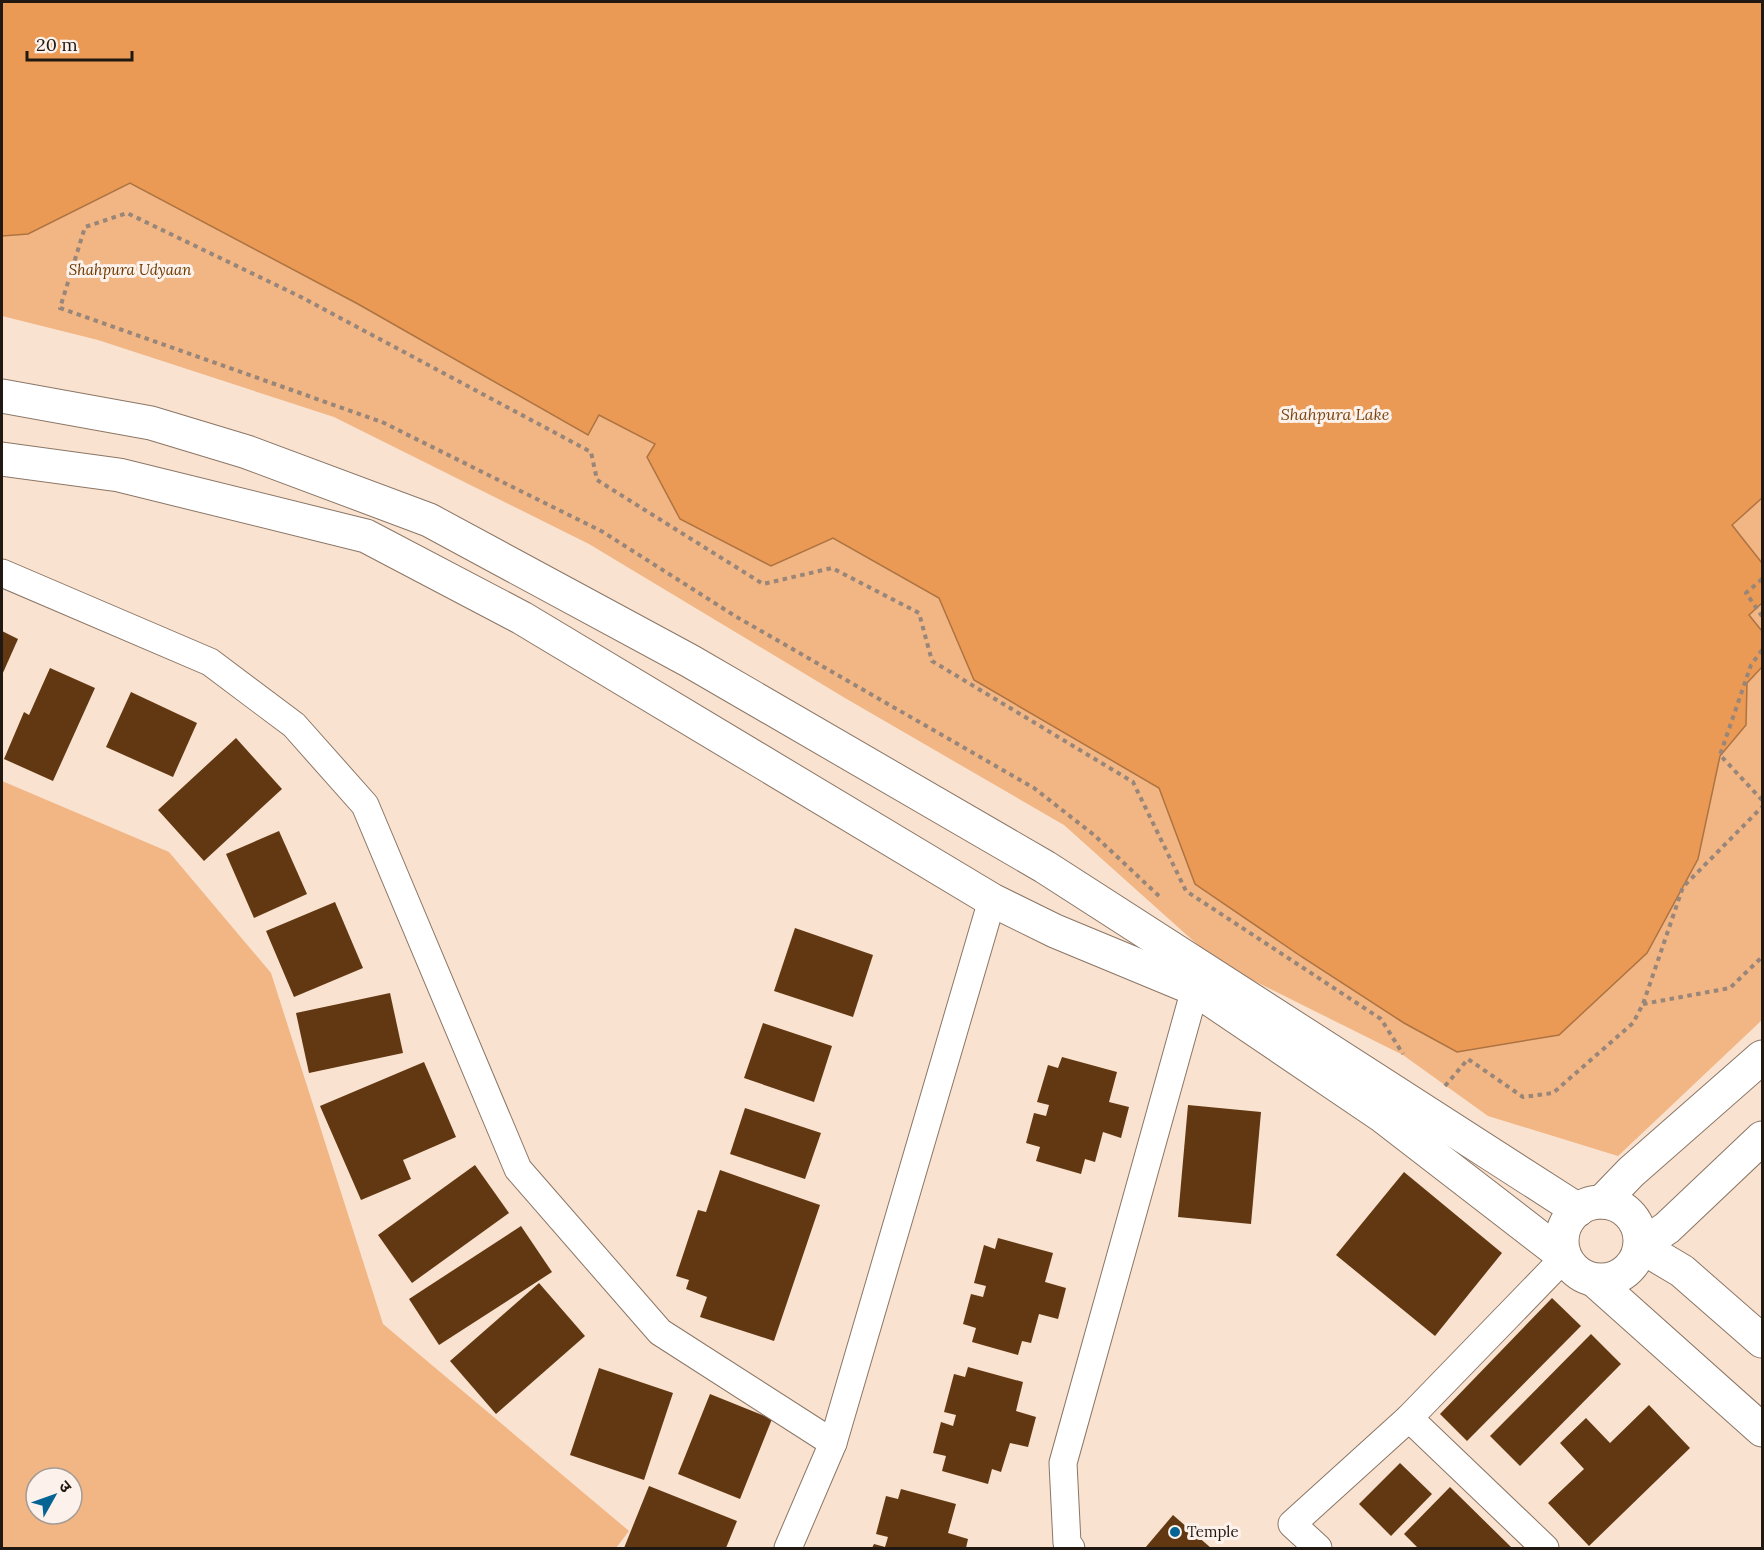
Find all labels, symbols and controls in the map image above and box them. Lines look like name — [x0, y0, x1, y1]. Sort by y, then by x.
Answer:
scale bar — [27, 24, 132, 62]
text: 20 m — [36, 33, 78, 56]
park label: Shahpura Udyaan — [69, 260, 192, 279]
water label: Shahpura Lake — [1281, 404, 1390, 424]
north arrow — [24, 1466, 84, 1526]
text: उ — [55, 1476, 77, 1497]
place label: Temple — [1187, 1522, 1239, 1541]
marker: Temple — [1168, 1525, 1182, 1539]

